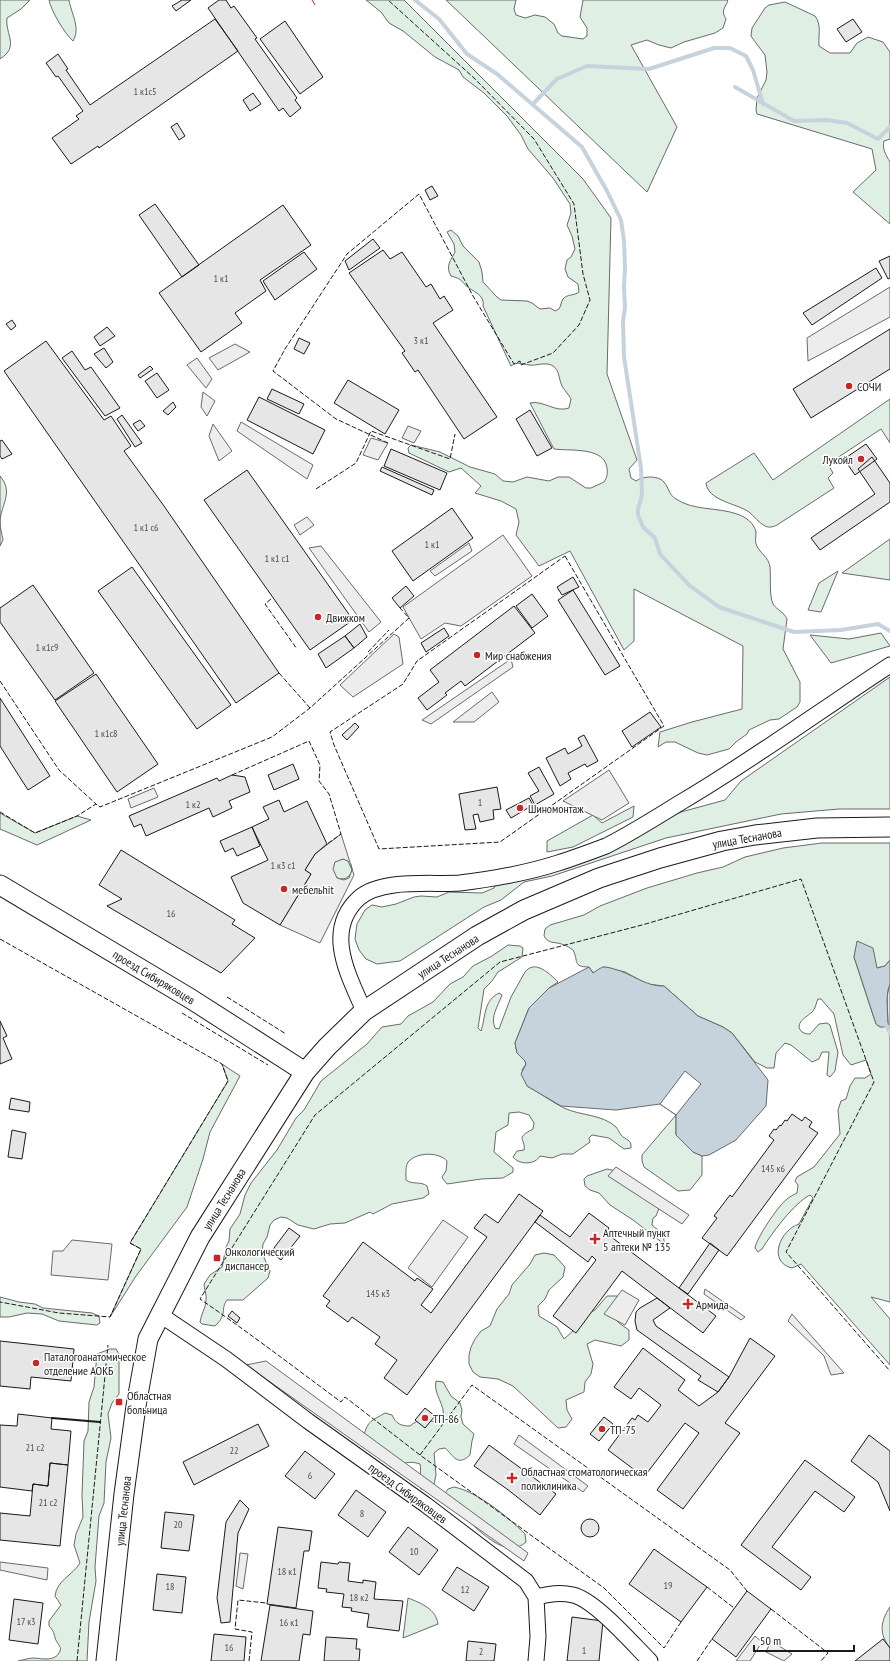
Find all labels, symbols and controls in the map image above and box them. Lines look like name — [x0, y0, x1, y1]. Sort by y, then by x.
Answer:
house number: 1 к1с5 — [133, 85, 157, 98]
house number: 1 к1 — [214, 272, 229, 285]
house number: 3 к1 — [414, 334, 429, 347]
place label: СОЧИ — [857, 379, 881, 394]
marker: СОЧИ — [844, 381, 854, 391]
place label: Лукойл — [822, 452, 853, 467]
marker: Лукойл — [856, 454, 866, 464]
house number: 1 к1 с6 — [133, 521, 159, 534]
house number: 1 к1 — [425, 538, 440, 551]
house number: 1 к1 с1 — [264, 552, 290, 565]
place label: Движком — [326, 610, 365, 625]
marker: Движком — [313, 612, 323, 622]
house number: 1 к1с9 — [35, 641, 59, 654]
place label: Мир снабжения — [485, 648, 552, 663]
marker: Мир снабжения — [472, 650, 482, 660]
house number: 1 к1с8 — [94, 727, 118, 740]
house number: 1 — [478, 796, 482, 809]
house number: 1 к2 — [186, 798, 201, 811]
place label: Шиномонтаж — [528, 801, 584, 816]
marker: Шиномонтаж — [515, 803, 525, 813]
street label: улица Теснанова — [711, 824, 783, 851]
house number: 1 к3 с1 — [270, 859, 296, 872]
place label: мебельhit — [292, 882, 334, 897]
marker: мебельhit — [279, 884, 289, 894]
house number: 16 — [167, 907, 176, 920]
street label: улица Теснанова — [415, 931, 482, 981]
street label: проезд Сибиряковцев — [110, 947, 198, 1008]
house number: 145 к6 — [761, 1162, 785, 1175]
street label: улица Теснанова — [199, 1165, 249, 1233]
place label: Аптечный пункт 5 аптеки № 135 — [603, 1225, 671, 1254]
marker: Аптечный пункт 5 аптеки № 135 — [590, 1234, 600, 1244]
place label: Онкологический диспансер — [225, 1244, 294, 1273]
marker: Онкологический диспансер — [212, 1253, 222, 1263]
house number: 145 к3 — [366, 1287, 390, 1300]
place label: Армида — [696, 1297, 729, 1312]
marker: Армида — [683, 1299, 693, 1309]
place label: Паталогоанатомическое отделение АОКБ — [44, 1349, 146, 1378]
marker: Паталогоанатомическое отделение АОКБ — [31, 1358, 41, 1368]
place label: Областная больница — [127, 1388, 171, 1417]
marker: Областная больница — [114, 1397, 124, 1407]
place label: ТП-86 — [433, 1411, 459, 1426]
marker: ТП-86 — [420, 1413, 430, 1423]
place label: ТП-75 — [610, 1422, 636, 1437]
marker: ТП-75 — [597, 1424, 607, 1434]
house number: 21 с2 — [25, 1441, 45, 1454]
house number: 22 — [230, 1444, 239, 1457]
street label: проезд Сибиряковцев — [366, 1460, 450, 1527]
place label: Областная стоматологическая поликлиника — [521, 1464, 648, 1493]
house number: 6 — [308, 1469, 313, 1482]
marker: Областная стоматологическая поликлиника — [506, 1472, 518, 1484]
street label: улица Теснанова — [112, 1475, 134, 1547]
house number: 21 с2 — [38, 1496, 58, 1509]
house number: 8 — [360, 1507, 364, 1520]
house number: 20 — [174, 1518, 183, 1531]
house number: 10 — [410, 1545, 419, 1558]
house number: 18 к1 — [277, 1565, 297, 1578]
house number: 19 — [664, 1579, 673, 1592]
house number: 18 — [166, 1580, 175, 1593]
house number: 12 — [461, 1583, 470, 1596]
house number: 18 к2 — [349, 1591, 369, 1604]
house number: 17 к3 — [16, 1615, 36, 1628]
house number: 16 к1 — [279, 1616, 299, 1629]
scale bar — [754, 1627, 854, 1653]
text: 50 m — [760, 1633, 781, 1648]
house number: 16 — [225, 1641, 234, 1654]
house number: 1 — [582, 1644, 586, 1657]
house number: 2 — [479, 1645, 483, 1658]

